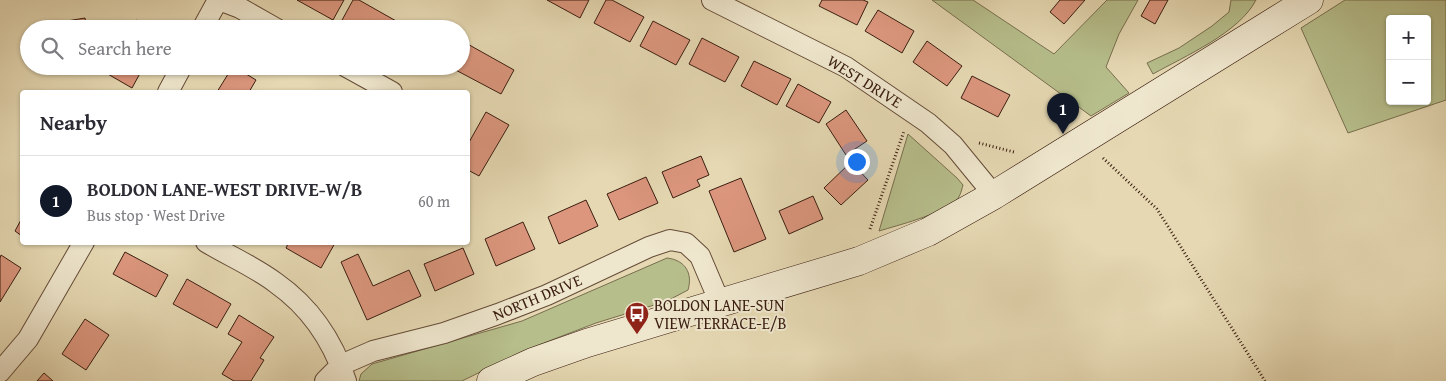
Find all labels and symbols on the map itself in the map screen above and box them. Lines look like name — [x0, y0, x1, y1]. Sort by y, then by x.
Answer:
street label: WEST DRIVE — [823, 48, 907, 114]
pin: 1 — [1047, 93, 1079, 134]
your location — [844, 149, 870, 175]
street label: NORTH DRIVE — [489, 267, 585, 327]
place label: BOLDON LANE-SUN VIEW TERRACE-E/B — [654, 293, 787, 335]
bus stop icon: BOLDON LANE-SUN VIEW TERRACE-E/B — [624, 301, 650, 335]

